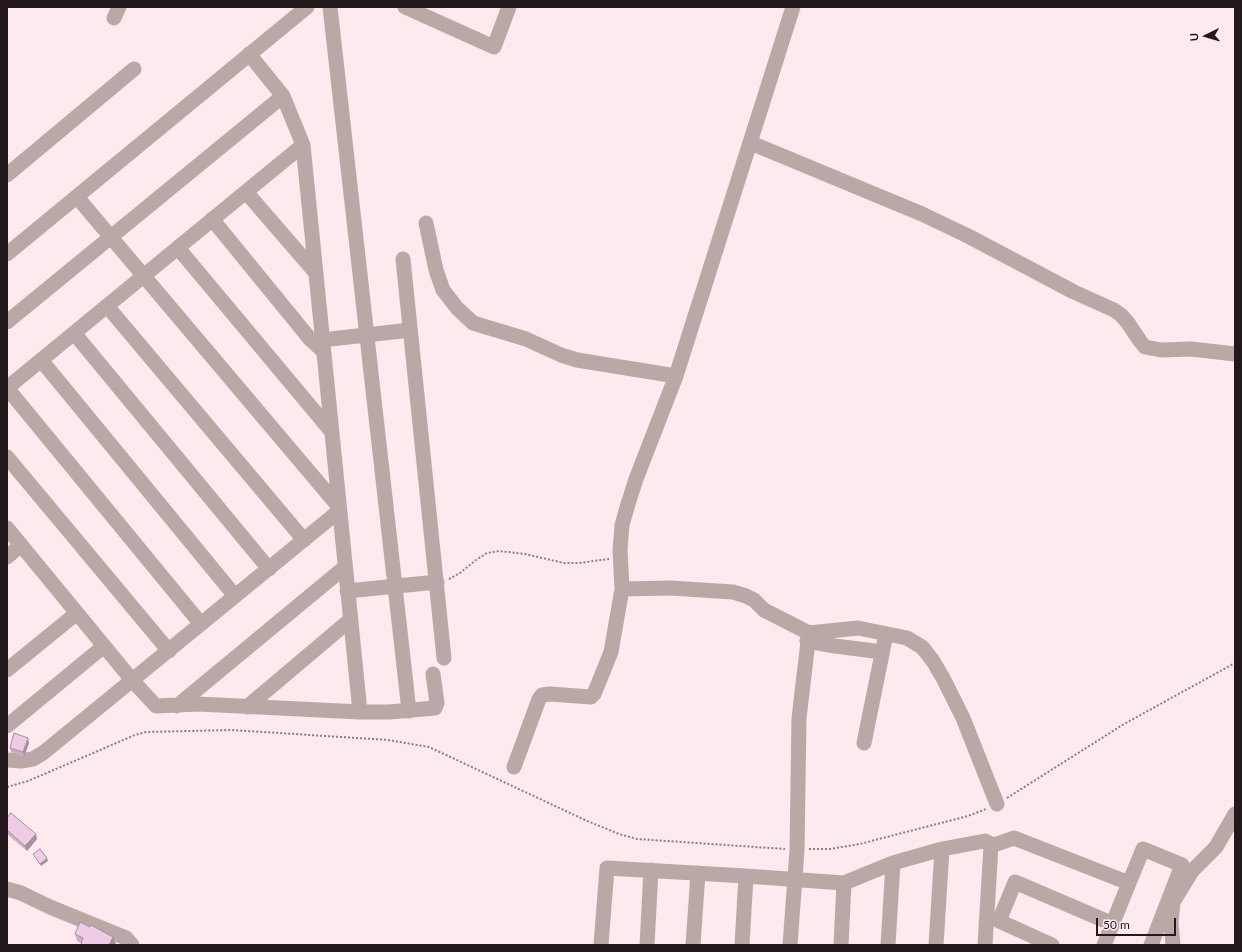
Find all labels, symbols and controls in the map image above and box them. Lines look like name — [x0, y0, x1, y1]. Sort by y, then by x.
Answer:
north arrow — [1186, 16, 1226, 56]
text: U — [1187, 32, 1200, 42]
scale bar — [1098, 910, 1178, 936]
text: 50 m — [1103, 917, 1130, 932]

